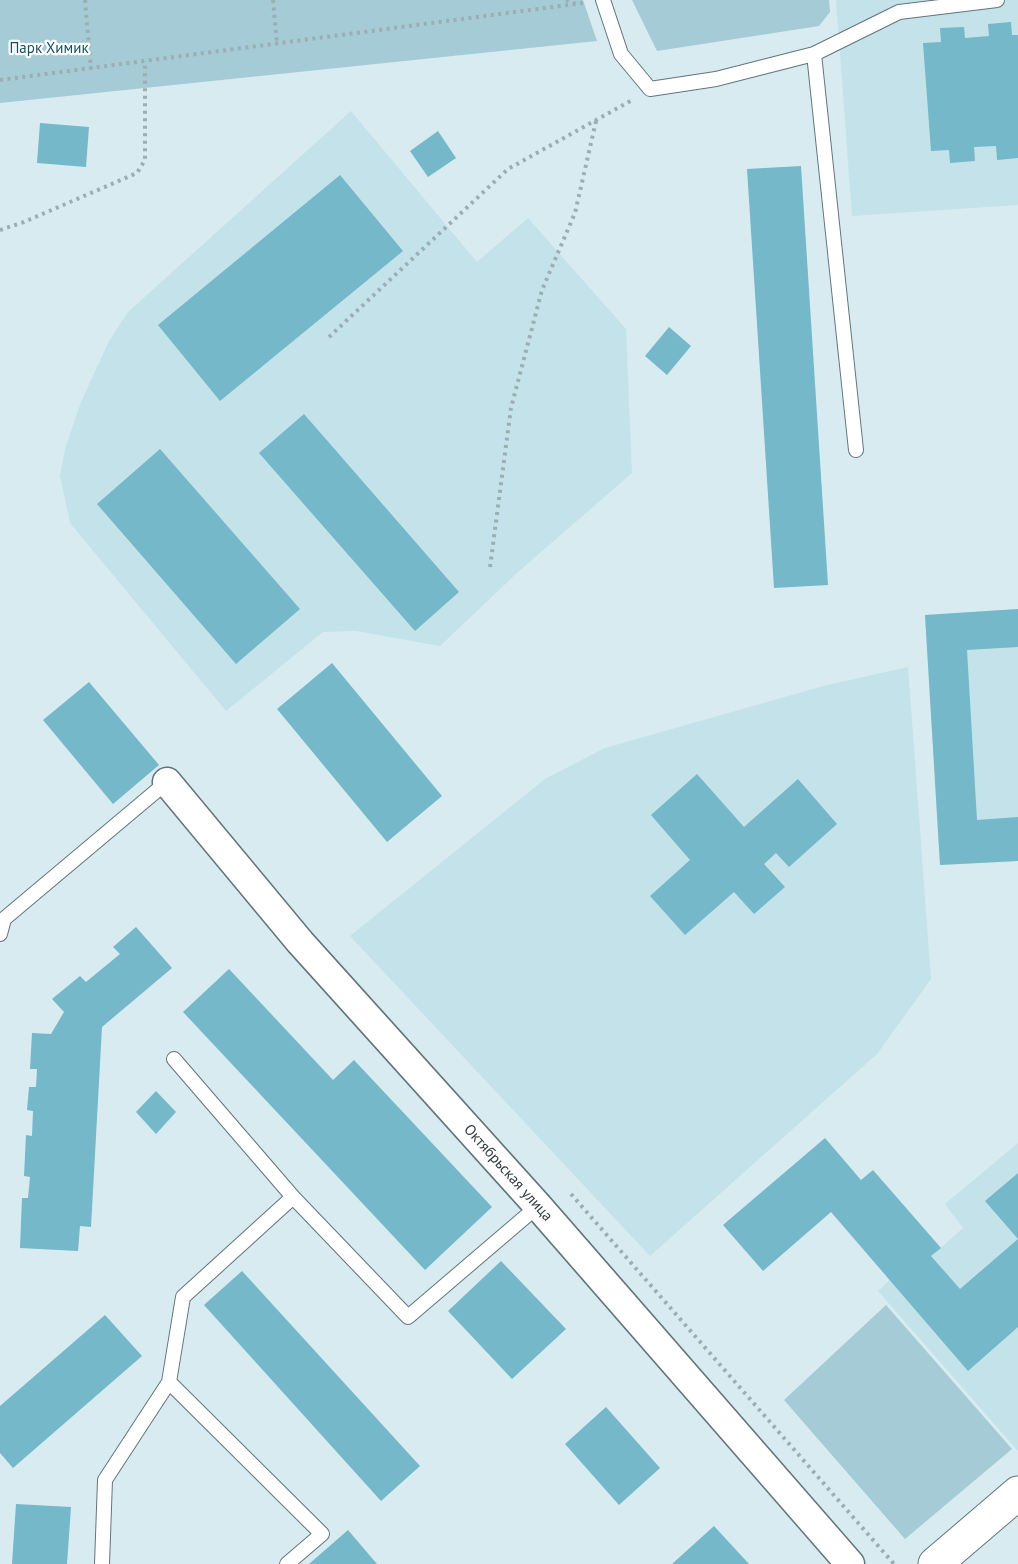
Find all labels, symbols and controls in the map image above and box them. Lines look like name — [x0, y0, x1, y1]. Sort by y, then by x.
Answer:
park label: Парк Химик — [9, 40, 89, 58]
street label: Октябрьская улица — [460, 1121, 556, 1225]

